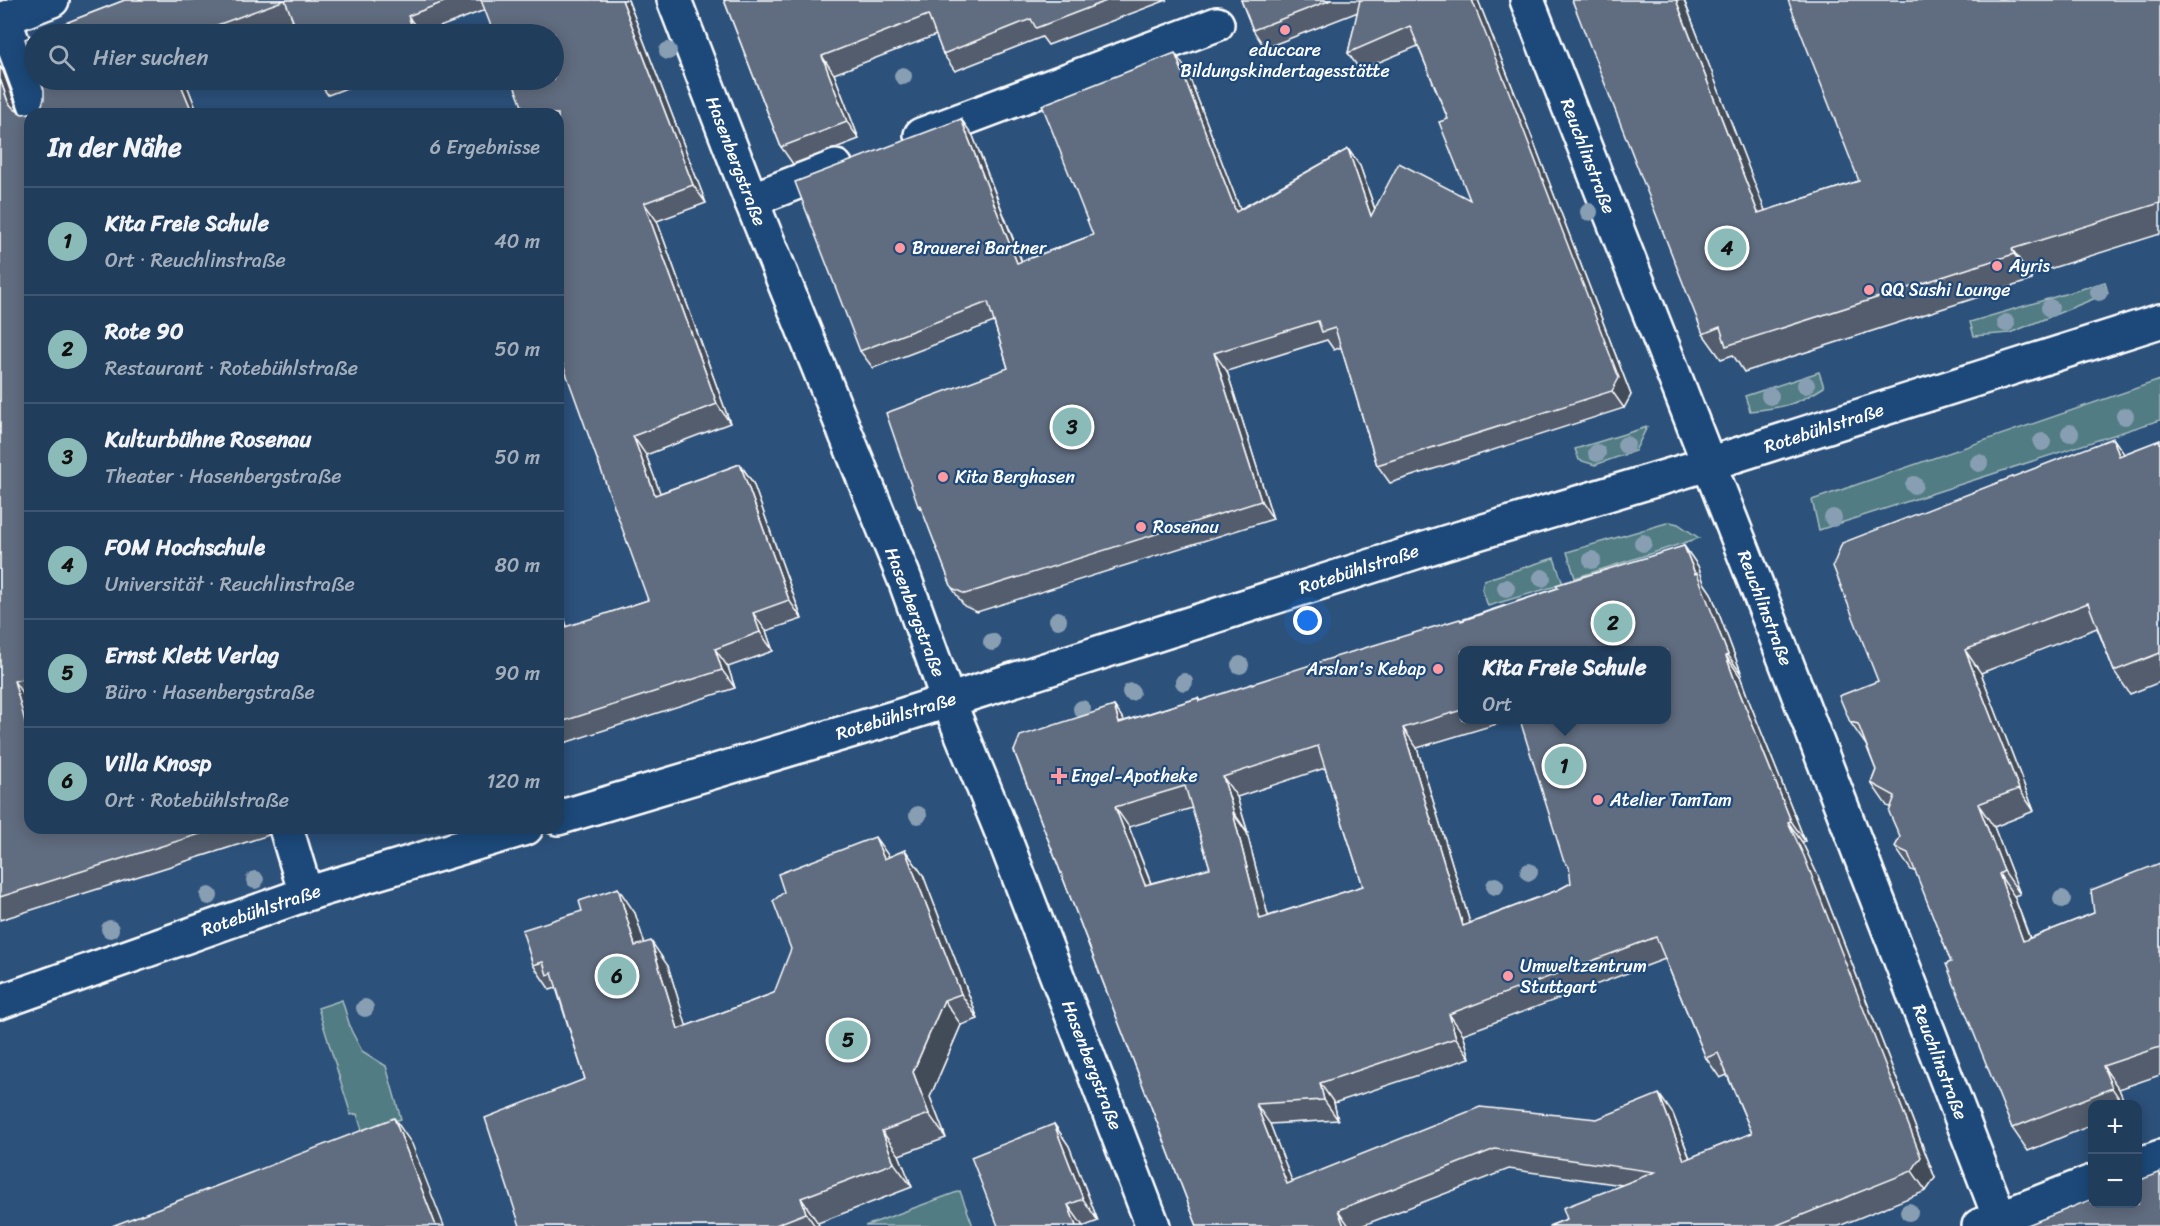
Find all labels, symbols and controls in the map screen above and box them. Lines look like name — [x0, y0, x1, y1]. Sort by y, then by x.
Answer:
marker: educcare Bildungskindertagesstätte — [1278, 23, 1292, 37]
search box — [24, 24, 564, 90]
place label: educcare Bildungskindertagesstätte — [1180, 34, 1390, 87]
text: Hier suchen — [93, 38, 208, 77]
icon: search — [45, 41, 78, 74]
street label: Hasenbergstraße — [696, 91, 776, 231]
street label: Reuchlinstraße — [1551, 93, 1625, 219]
text: In der Nähe — [48, 124, 182, 170]
text: 6 Ergebnisse — [430, 130, 540, 165]
text: Kita Freie Schule — [105, 204, 269, 243]
text: 1 — [63, 224, 72, 259]
text: 40 m — [494, 224, 540, 259]
pin: 4 — [1708, 226, 1746, 270]
place label: Brauerei Bartner — [912, 232, 1048, 264]
marker: Brauerei Bartner — [893, 241, 907, 255]
text: Ort · Reuchlinstraße — [105, 243, 286, 278]
place label: Ayris — [2008, 250, 2050, 282]
marker: Ayris — [1990, 259, 2004, 273]
place label: QQ Sushi Lounge — [1881, 274, 2011, 306]
marker: QQ Sushi Lounge — [1862, 283, 1876, 297]
text: Rote 90 — [105, 312, 184, 351]
text: 2 — [62, 332, 73, 367]
text: 50 m — [495, 332, 540, 367]
text: Restaurant · Rotebühlstraße — [105, 351, 358, 386]
street label: Rotebühlstraße — [1760, 394, 1888, 462]
pin: 3 — [1052, 404, 1092, 450]
text: Kulturbühne Rosenau — [105, 420, 311, 459]
text: 3 — [62, 440, 73, 475]
text: 50 m — [495, 440, 540, 475]
text: Theater · Hasenbergstraße — [105, 459, 342, 494]
place label: Kita Berghasen — [955, 461, 1075, 493]
marker: Kita Berghasen — [936, 470, 950, 484]
place label: Rosenau — [1153, 511, 1219, 543]
marker: Rosenau — [1134, 520, 1148, 534]
text: FOM Hochschule — [105, 528, 265, 567]
street label: Rotebühlstraße — [1295, 535, 1423, 603]
street label: Hasenbergstraße — [875, 542, 955, 682]
street label: Reuchlinstraße — [1728, 545, 1802, 671]
text: 4 — [61, 548, 74, 583]
text: 80 m — [495, 548, 540, 583]
text: Universität · Reuchlinstraße — [105, 567, 355, 602]
pin: 2 — [1594, 600, 1632, 646]
your location — [1293, 606, 1322, 635]
text: Ernst Klett Verlag — [105, 636, 279, 675]
popup — [1458, 646, 1671, 724]
text: Kita Freie Schule — [1482, 648, 1647, 687]
place label: Arslan's Kebap — [1306, 653, 1426, 685]
text: 5 — [61, 656, 74, 691]
text: 90 m — [495, 656, 540, 691]
marker: Arslan's Kebap — [1431, 662, 1445, 676]
text: Büro · Hasenbergstraße — [105, 675, 315, 710]
street label: Rotebühlstraße — [832, 682, 960, 750]
text: Ort — [1482, 687, 1512, 722]
text: Villa Knosp — [105, 744, 211, 783]
pin: 1 — [1544, 744, 1584, 789]
place label: Engel-Apotheke — [1071, 760, 1198, 792]
text: 6 — [62, 764, 73, 799]
text: 120 m — [487, 764, 540, 799]
marker: Engel-Apotheke — [1052, 769, 1066, 783]
text: Ort · Rotebühlstraße — [105, 783, 289, 818]
place label: Atelier TamTam — [1609, 784, 1732, 816]
marker: Atelier TamTam — [1591, 793, 1605, 807]
street label: Rotebühlstraße — [197, 875, 325, 945]
place label: Umweltzentrum Stuttgart — [1520, 950, 1647, 1003]
pin: 6 — [598, 954, 636, 998]
marker: Umweltzentrum Stuttgart — [1501, 969, 1515, 983]
street label: Hasenbergstraße — [1052, 995, 1132, 1135]
street label: Reuchlinstraße — [1903, 999, 1977, 1125]
pin: 5 — [828, 1018, 868, 1062]
map controls — [2088, 1100, 2142, 1208]
button: + — [2088, 1100, 2142, 1154]
button: − — [2088, 1154, 2142, 1208]

